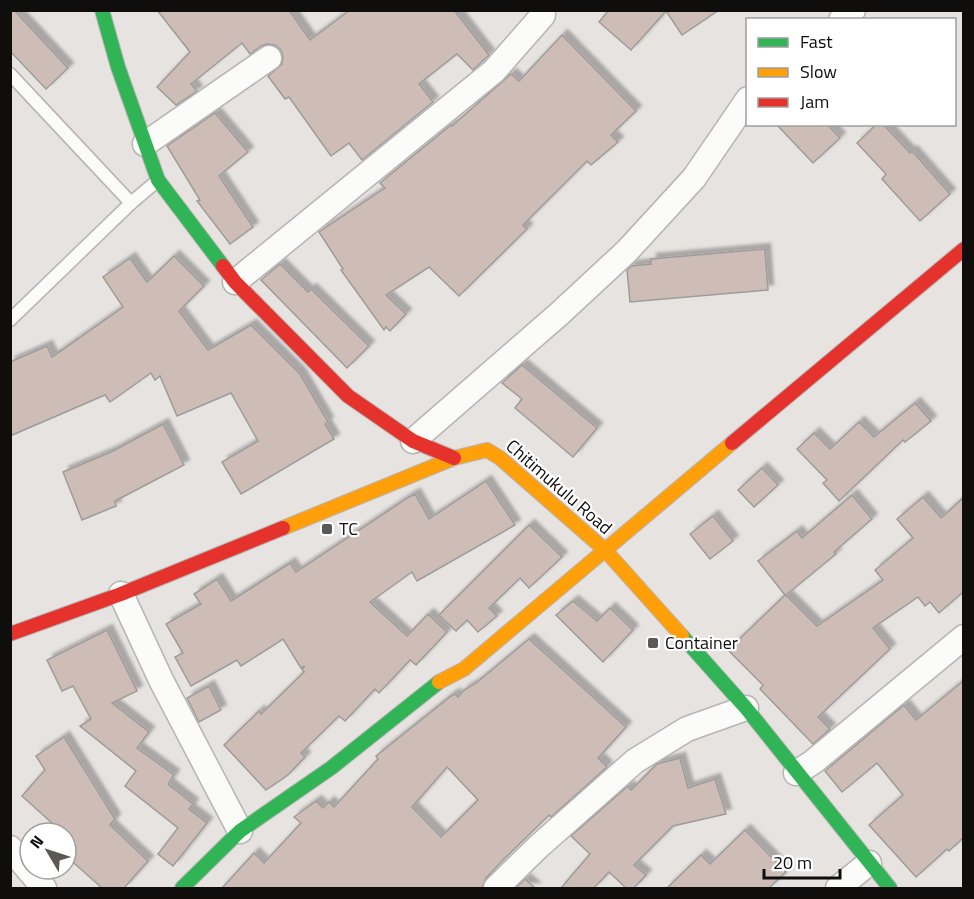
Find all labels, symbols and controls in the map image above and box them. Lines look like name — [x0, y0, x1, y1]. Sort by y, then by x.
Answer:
legend — [746, 18, 956, 126]
text: Fast — [800, 28, 833, 55]
text: Slow — [800, 58, 837, 85]
text: Jam — [800, 88, 829, 115]
street label: Chitimukulu Road — [500, 433, 618, 540]
place label: TC — [339, 515, 358, 542]
marker: TC — [320, 522, 334, 536]
place label: Container — [665, 629, 738, 656]
marker: Container — [646, 636, 660, 650]
north arrow — [18, 821, 78, 881]
text: N — [24, 830, 49, 853]
scale bar — [764, 842, 840, 880]
text: 20 m — [773, 849, 812, 876]

